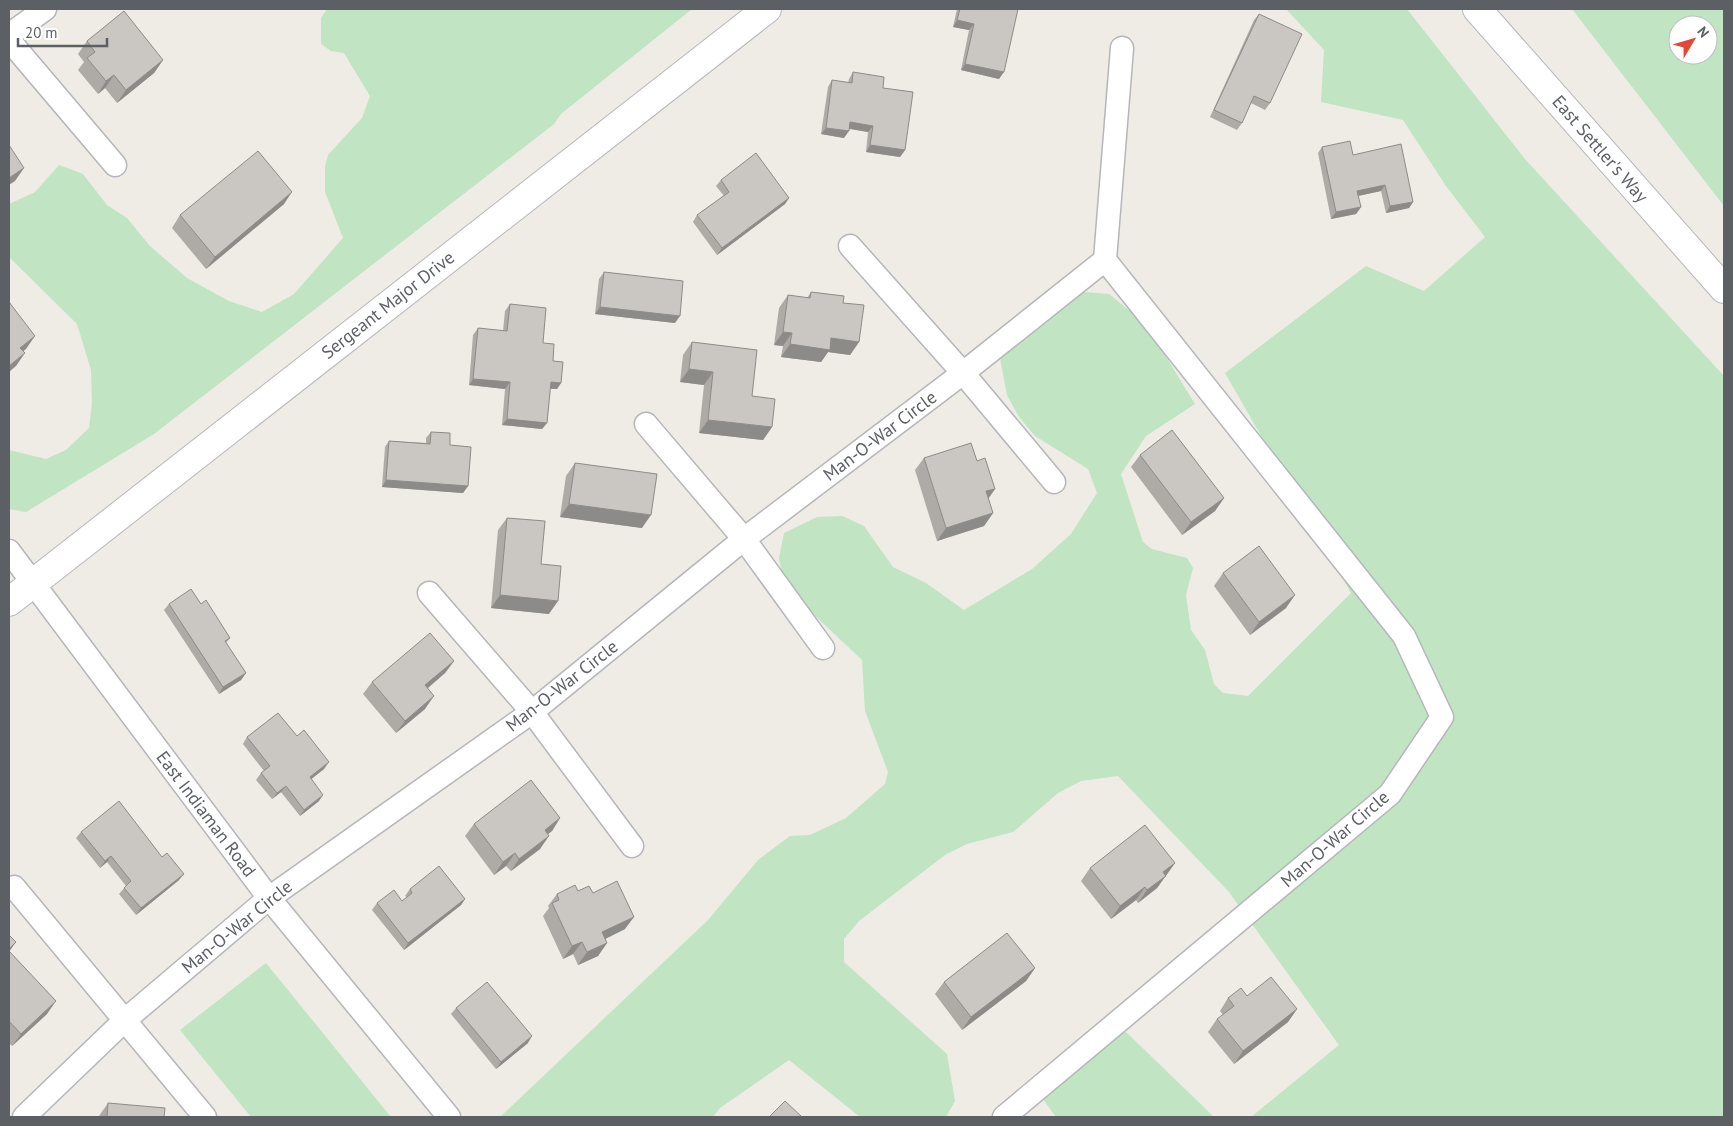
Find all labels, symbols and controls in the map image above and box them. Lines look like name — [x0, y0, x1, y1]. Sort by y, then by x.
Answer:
scale bar — [18, 15, 106, 47]
north arrow — [1668, 15, 1718, 65]
text: 20 m — [25, 23, 58, 42]
text: N — [1693, 23, 1713, 41]
street label: East Settler's Way — [1547, 90, 1654, 208]
street label: Sergeant Major Drive — [317, 246, 459, 364]
street label: Man-O-War Circle — [818, 385, 941, 486]
street label: Man-O-War Circle — [501, 635, 622, 737]
street label: East Indiaman Road — [152, 746, 261, 881]
street label: Man-O-War Circle — [1276, 785, 1394, 892]
street label: Man-O-War Circle — [177, 875, 297, 978]

